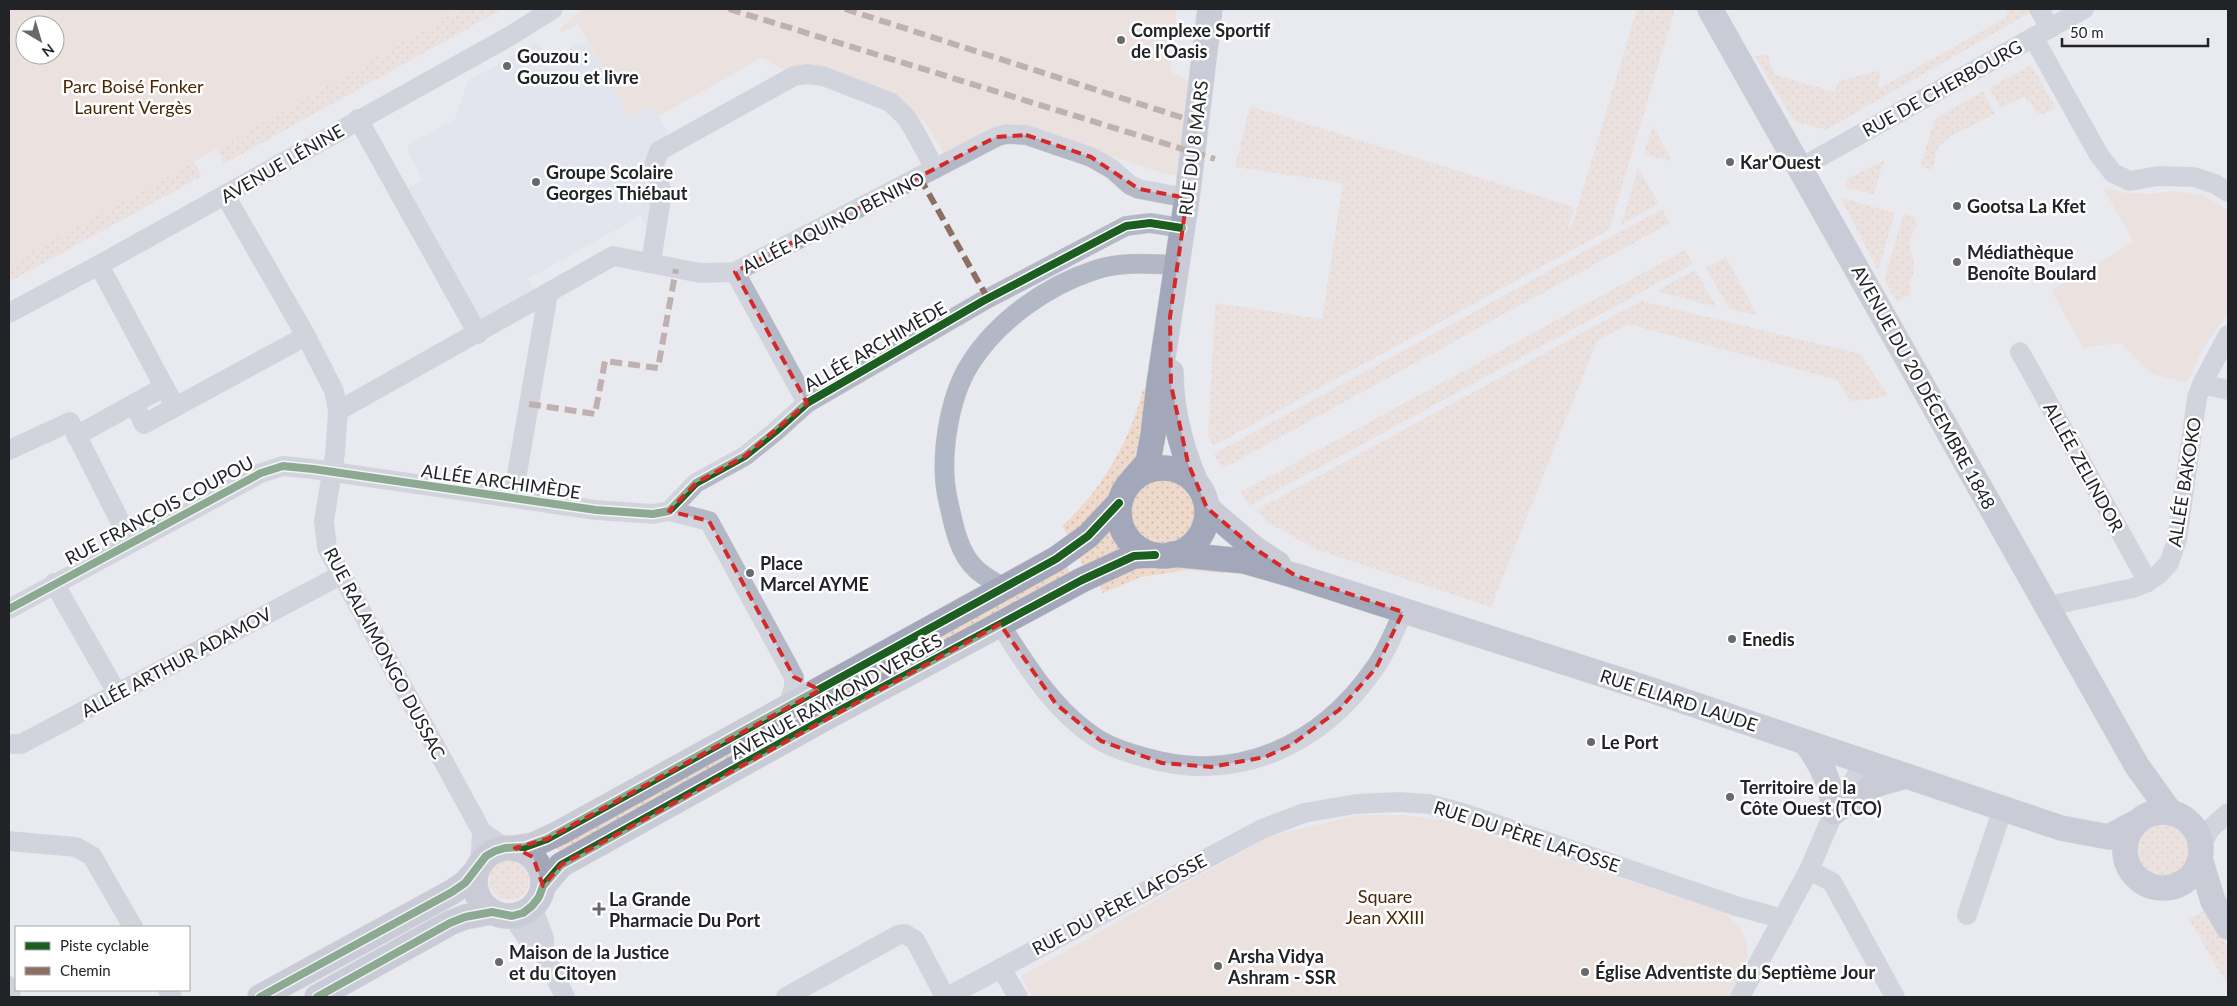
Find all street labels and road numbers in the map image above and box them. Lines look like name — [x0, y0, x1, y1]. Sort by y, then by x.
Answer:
street label: RUE DE CHERBOURG — [1858, 35, 2026, 141]
street label: RUE DU 8 MARS — [1174, 79, 1212, 217]
street label: AVENUE LÉNINE — [217, 119, 347, 207]
street label: ALLÉE AQUINO BENINO — [738, 166, 928, 278]
street label: AVENUE DU 20 DÉCEMBRE 1848 — [1848, 261, 2000, 513]
street label: ALLÉE ARCHIMÈDE — [800, 296, 950, 396]
street label: ALLÉE ZELINDOR — [2039, 398, 2129, 536]
street label: ALLÉE BAKOKO — [2163, 416, 2205, 548]
street label: RUE FRANÇOIS COUPOU — [61, 451, 257, 569]
street label: ALLÉE ARCHIMÈDE — [420, 459, 582, 503]
street label: RUE RALAIMONGO DUSSAC — [320, 543, 450, 763]
street label: ALLÉE ARTHUR ADAMOV — [77, 602, 276, 721]
street label: AVENUE RAYMOND VERGÈS — [726, 628, 946, 764]
street label: RUE ELIARD LAUDE — [1597, 664, 1761, 736]
street label: RUE DU PÈRE LAFOSSE — [1431, 796, 1623, 876]
street label: RUE DU PÈRE LAFOSSE — [1028, 849, 1210, 959]

